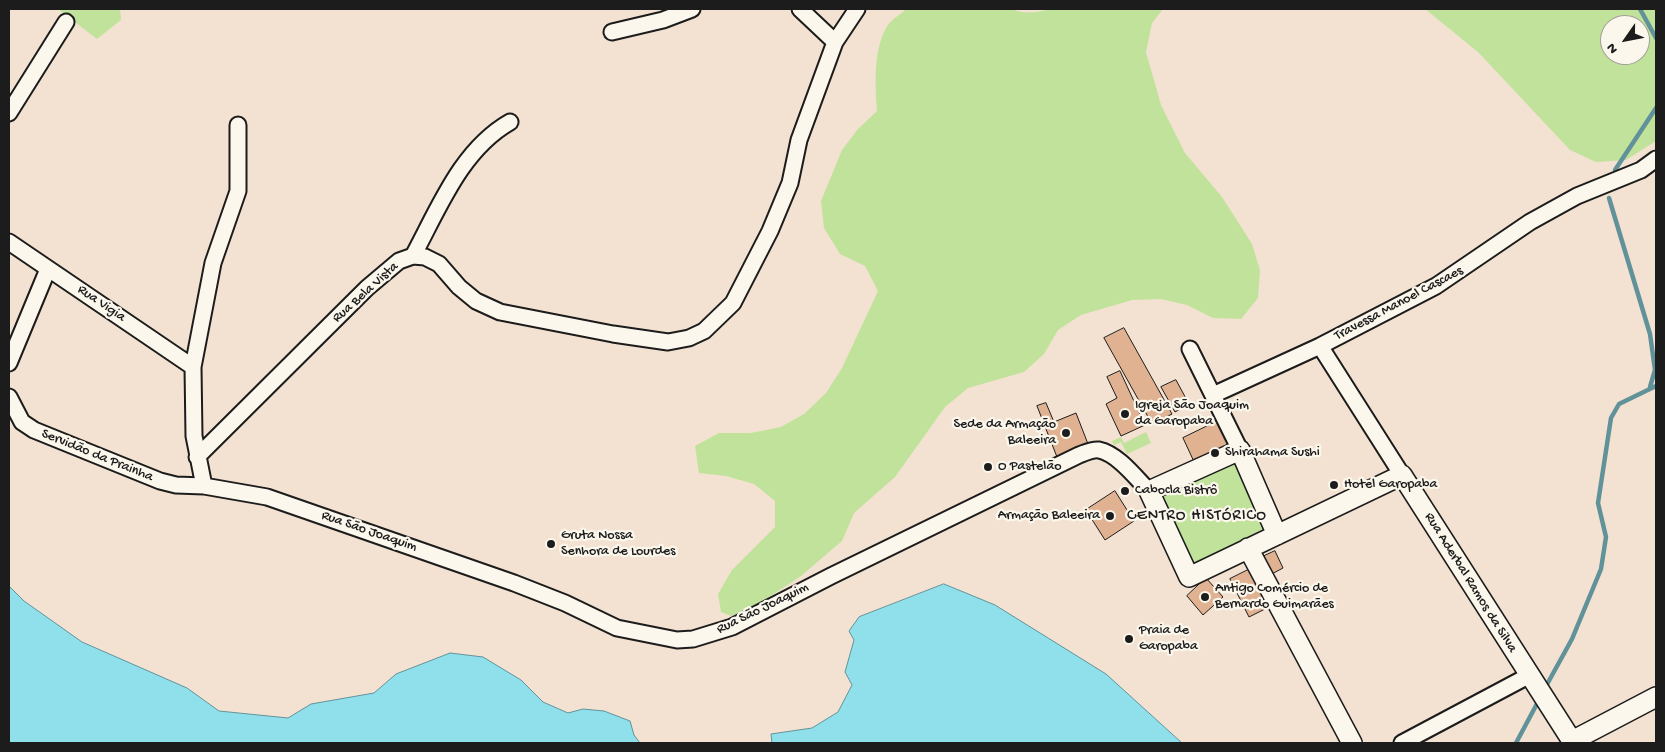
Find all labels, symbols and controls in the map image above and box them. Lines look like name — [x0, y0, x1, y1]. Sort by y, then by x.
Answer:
north arrow — [1600, 15, 1650, 65]
text: N — [1603, 39, 1622, 56]
street label: Rua Bela Vista — [330, 259, 402, 327]
street label: Travessa Manoel Cascaes — [1332, 263, 1466, 345]
street label: Rua Vigia — [74, 282, 128, 326]
place label: Igreja São Joaquim da Garopaba — [1135, 398, 1249, 431]
marker: Igreja São Joaquim da Garopaba — [1119, 408, 1131, 420]
place label: Sede da Armação Baleeira — [954, 417, 1056, 450]
street label: Servidão da Prainha — [39, 426, 155, 486]
marker: Sede da Armação Baleeira — [1060, 427, 1072, 439]
place label: Shirahama Sushi — [1225, 445, 1320, 461]
marker: Shirahama Sushi — [1209, 447, 1221, 459]
place label: O Pastelão — [998, 459, 1061, 475]
marker: O Pastelão — [982, 461, 994, 473]
place label: Hotel Garopaba — [1344, 477, 1437, 493]
marker: Hotel Garopaba — [1328, 479, 1340, 491]
place label: Cabocla Bistrô — [1135, 483, 1217, 499]
marker: Cabocla Bistrô — [1119, 485, 1131, 497]
district label: CENTRO HISTÓRICO — [1125, 507, 1269, 527]
street label: Rua São Joaquim — [319, 508, 419, 556]
place label: Armação Baleeira — [998, 508, 1100, 524]
marker: Armação Baleeira — [1104, 510, 1116, 522]
street label: Rua Aderbal Ramos da Silva — [1420, 510, 1520, 656]
place label: Gruta Nossa Senhora de Lourdes — [561, 528, 675, 560]
marker: Gruta Nossa Senhora de Lourdes — [545, 538, 557, 550]
street label: Rua São Joaquim — [714, 579, 812, 639]
place label: Antigo Comércio de Bernardo Guimarães — [1215, 581, 1334, 614]
marker: Antigo Comércio de Bernardo Guimarães — [1199, 591, 1211, 603]
place label: Praia de Garopaba — [1139, 623, 1198, 656]
marker: Praia de Garopaba — [1123, 633, 1135, 645]

